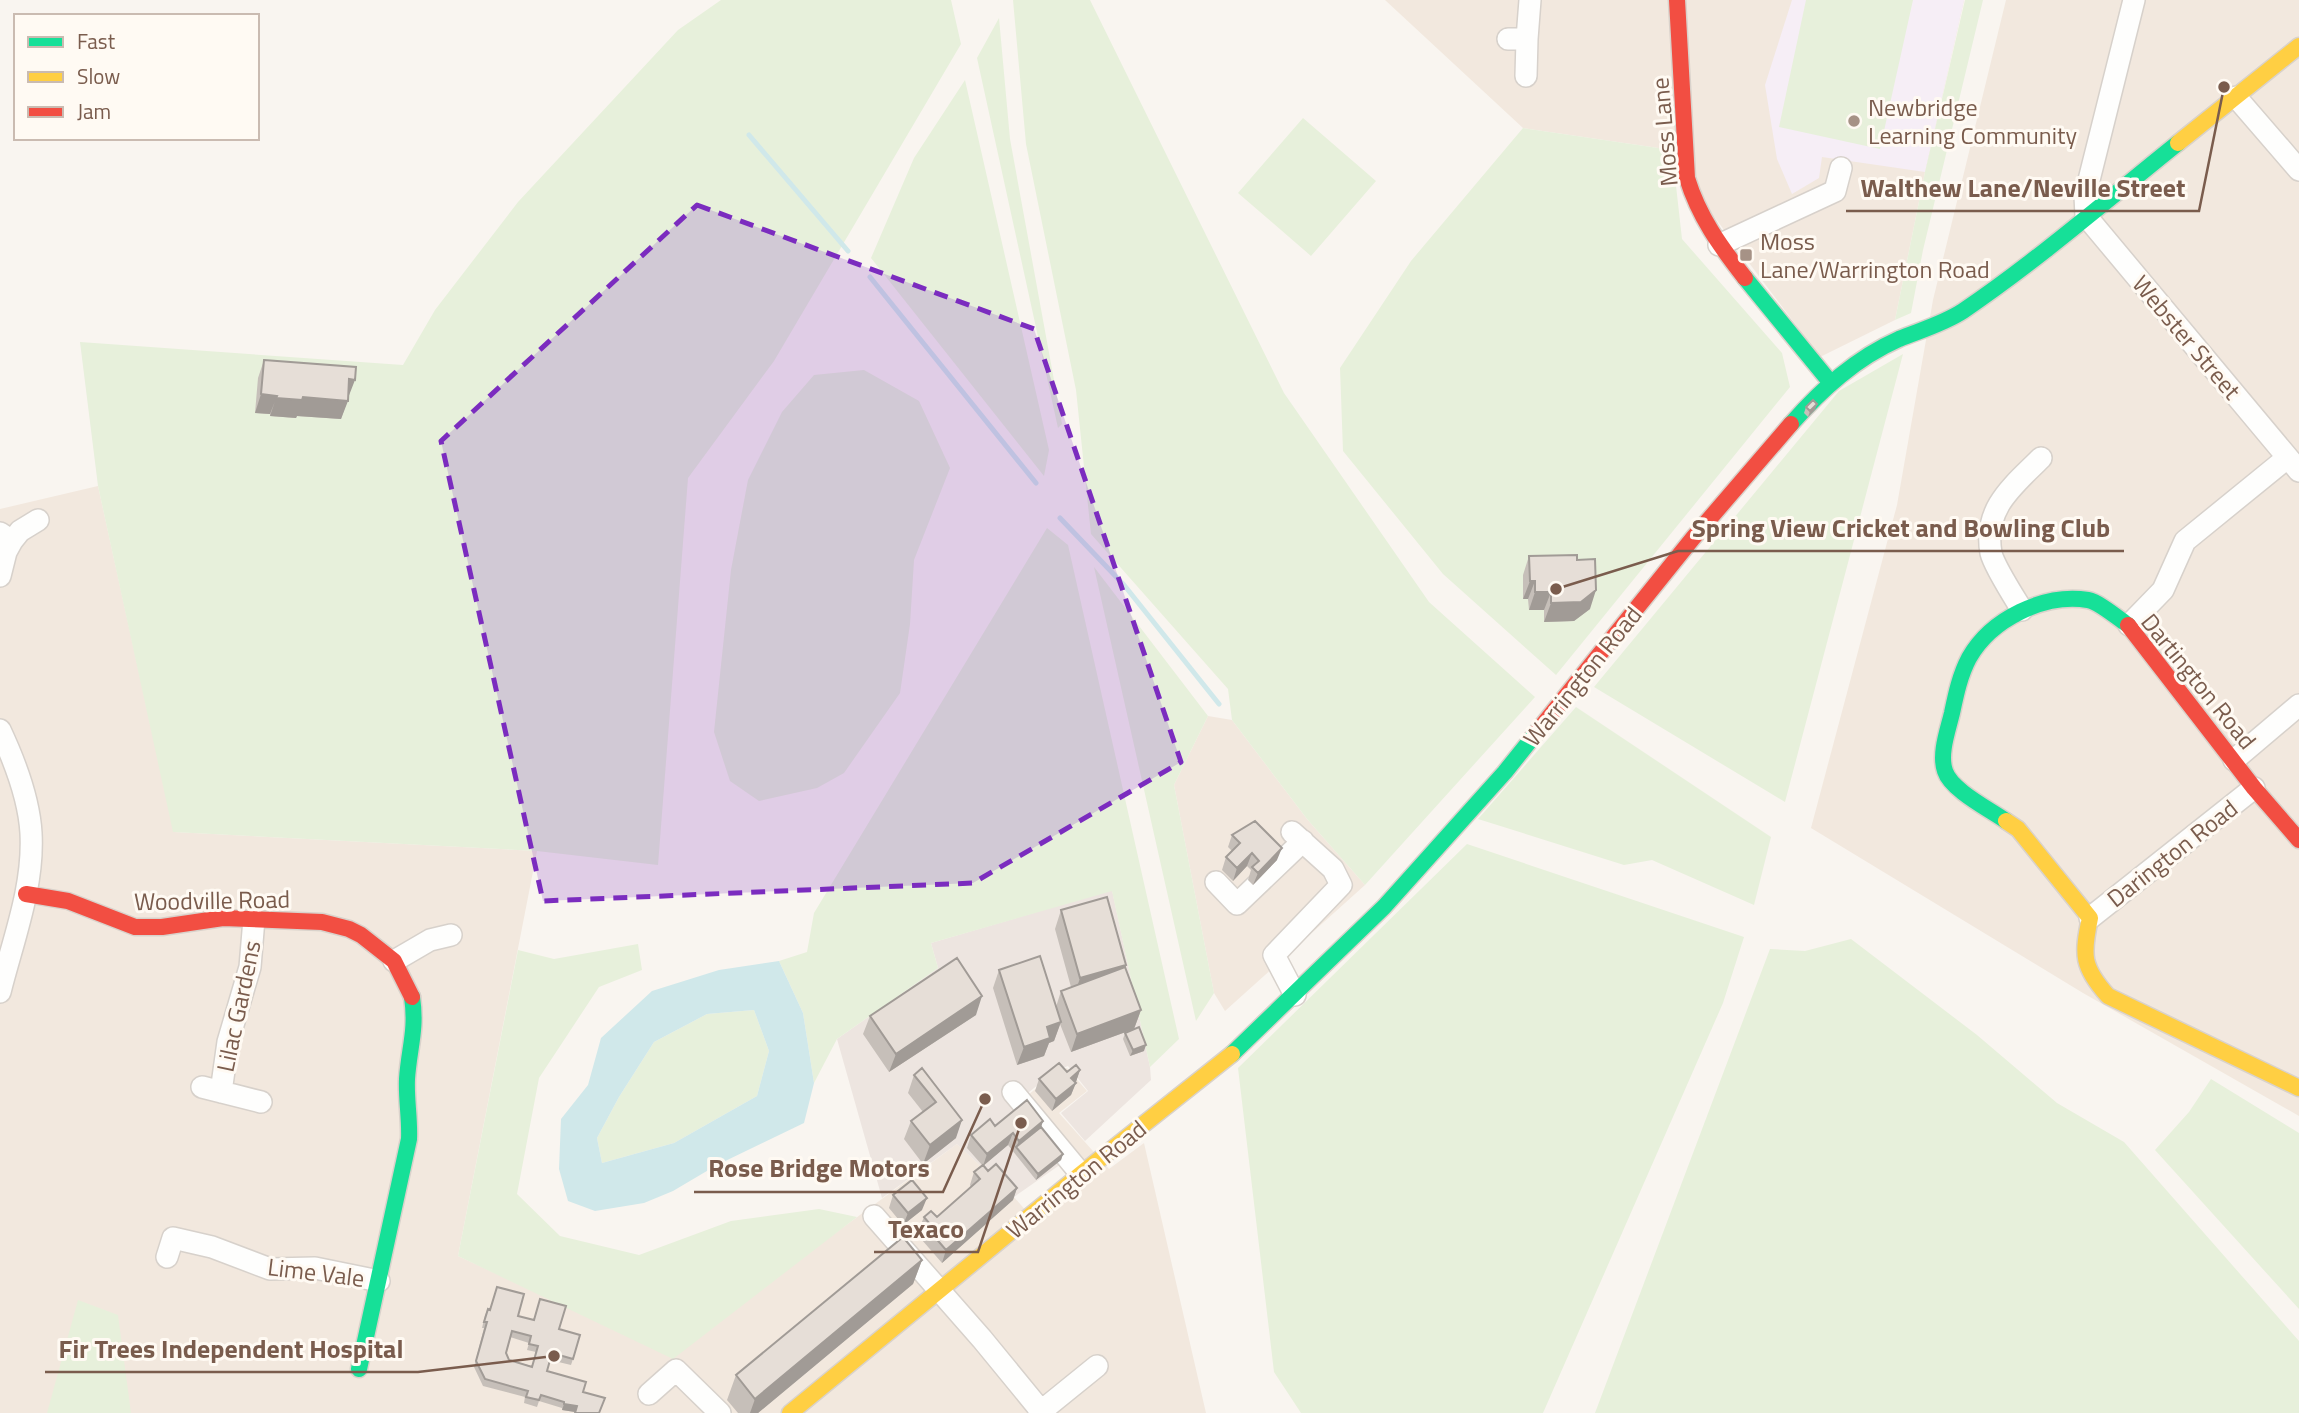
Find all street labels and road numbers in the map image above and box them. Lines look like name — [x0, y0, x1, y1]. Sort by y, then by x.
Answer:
street label: Moss Lane — [1641, 76, 1687, 188]
street label: Webster Street — [2124, 267, 2250, 407]
street label: Warrington Road — [1514, 598, 1650, 754]
street label: Dartington Road — [2133, 605, 2265, 757]
street label: Darington Road — [2099, 790, 2245, 916]
street label: Woodville Road — [134, 881, 290, 919]
street label: Lilac Gardens — [206, 937, 270, 1075]
street label: Warrington Road — [998, 1111, 1154, 1247]
street label: Lime Vale — [266, 1248, 366, 1296]

